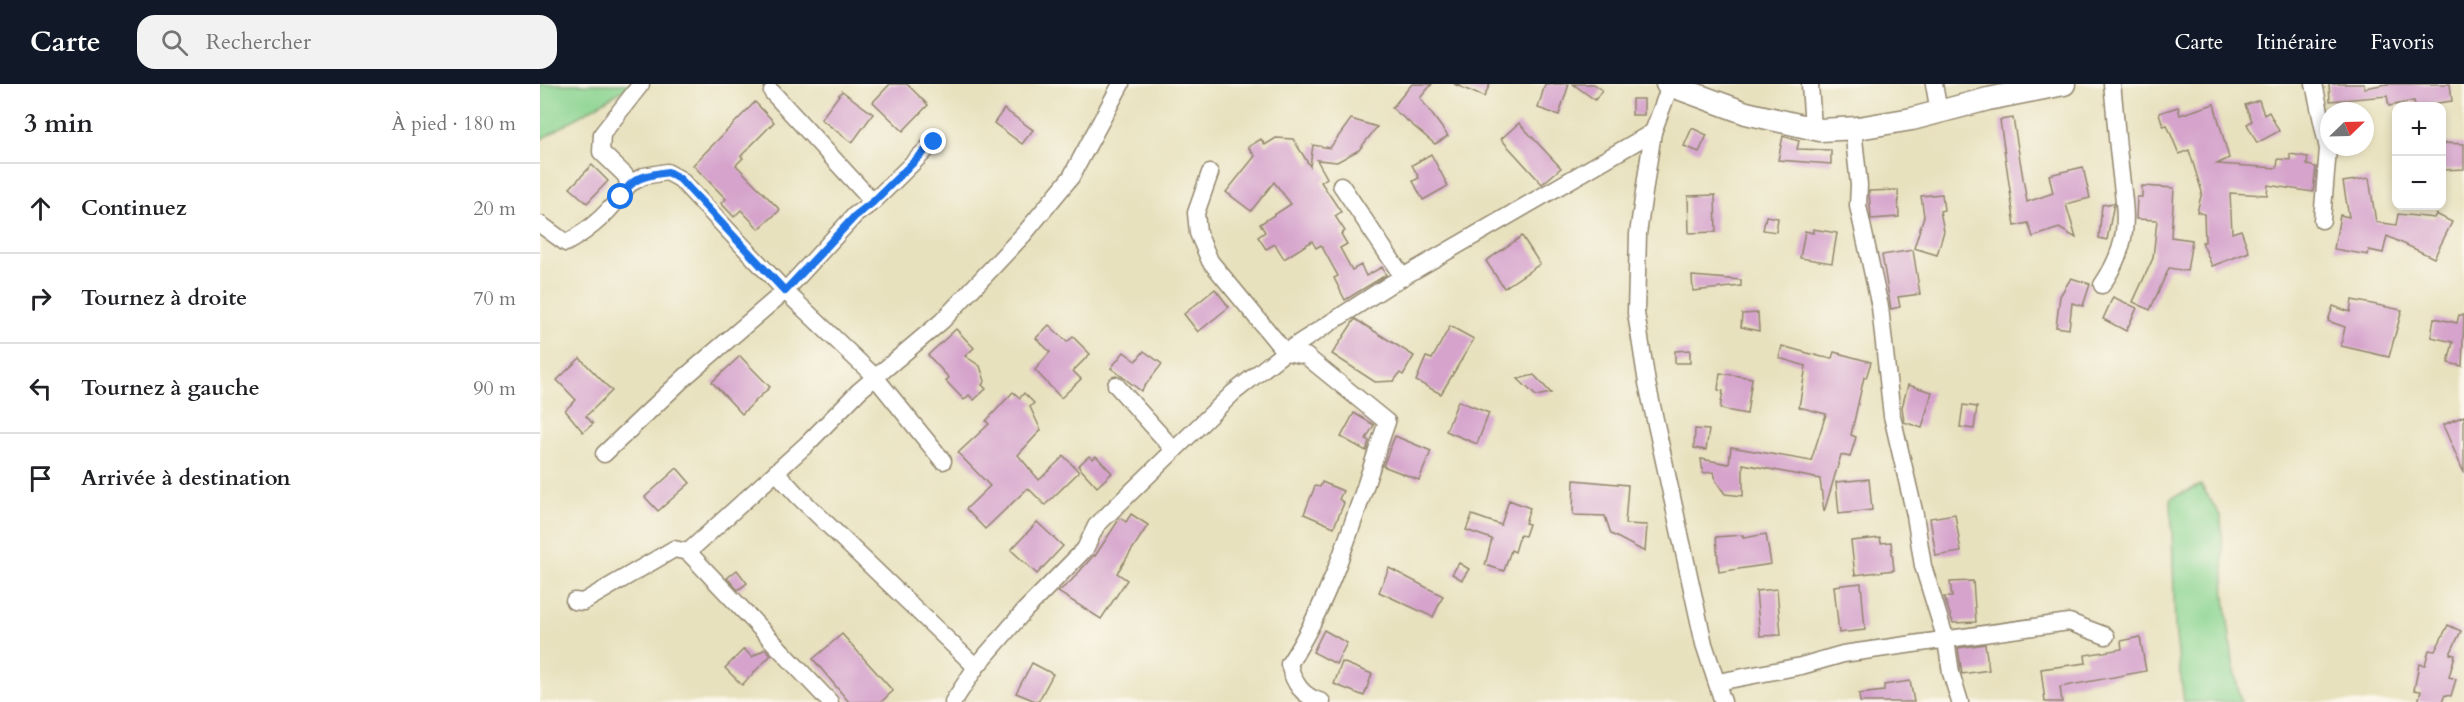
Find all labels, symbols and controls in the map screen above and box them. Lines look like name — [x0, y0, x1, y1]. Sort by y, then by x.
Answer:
search box — [137, 15, 557, 69]
text: Carte — [30, 23, 101, 61]
icon: search — [158, 26, 191, 59]
text: Rechercher — [206, 27, 311, 57]
text: Carte — [2174, 28, 2223, 57]
text: Itinéraire — [2256, 28, 2337, 57]
text: Favoris — [2370, 28, 2434, 57]
north arrow — [2320, 102, 2374, 156]
map controls — [2392, 102, 2446, 210]
button: + — [2392, 102, 2446, 156]
text: 3 min — [24, 106, 93, 141]
text: À pied · 180 m — [392, 110, 516, 137]
route end — [920, 128, 946, 154]
button: − — [2392, 156, 2446, 210]
route start — [607, 183, 633, 209]
icon: ahead — [24, 192, 57, 225]
text: Continuez — [81, 193, 187, 223]
text: 20 m — [473, 195, 516, 222]
icon: right — [24, 282, 57, 315]
text: Tournez à droite — [81, 283, 247, 313]
text: 70 m — [473, 285, 516, 312]
icon: left — [24, 372, 57, 405]
text: Tournez à gauche — [81, 373, 260, 403]
text: 90 m — [473, 375, 516, 402]
icon: arrive — [24, 462, 57, 495]
text: Arrivée à destination — [81, 463, 291, 493]

